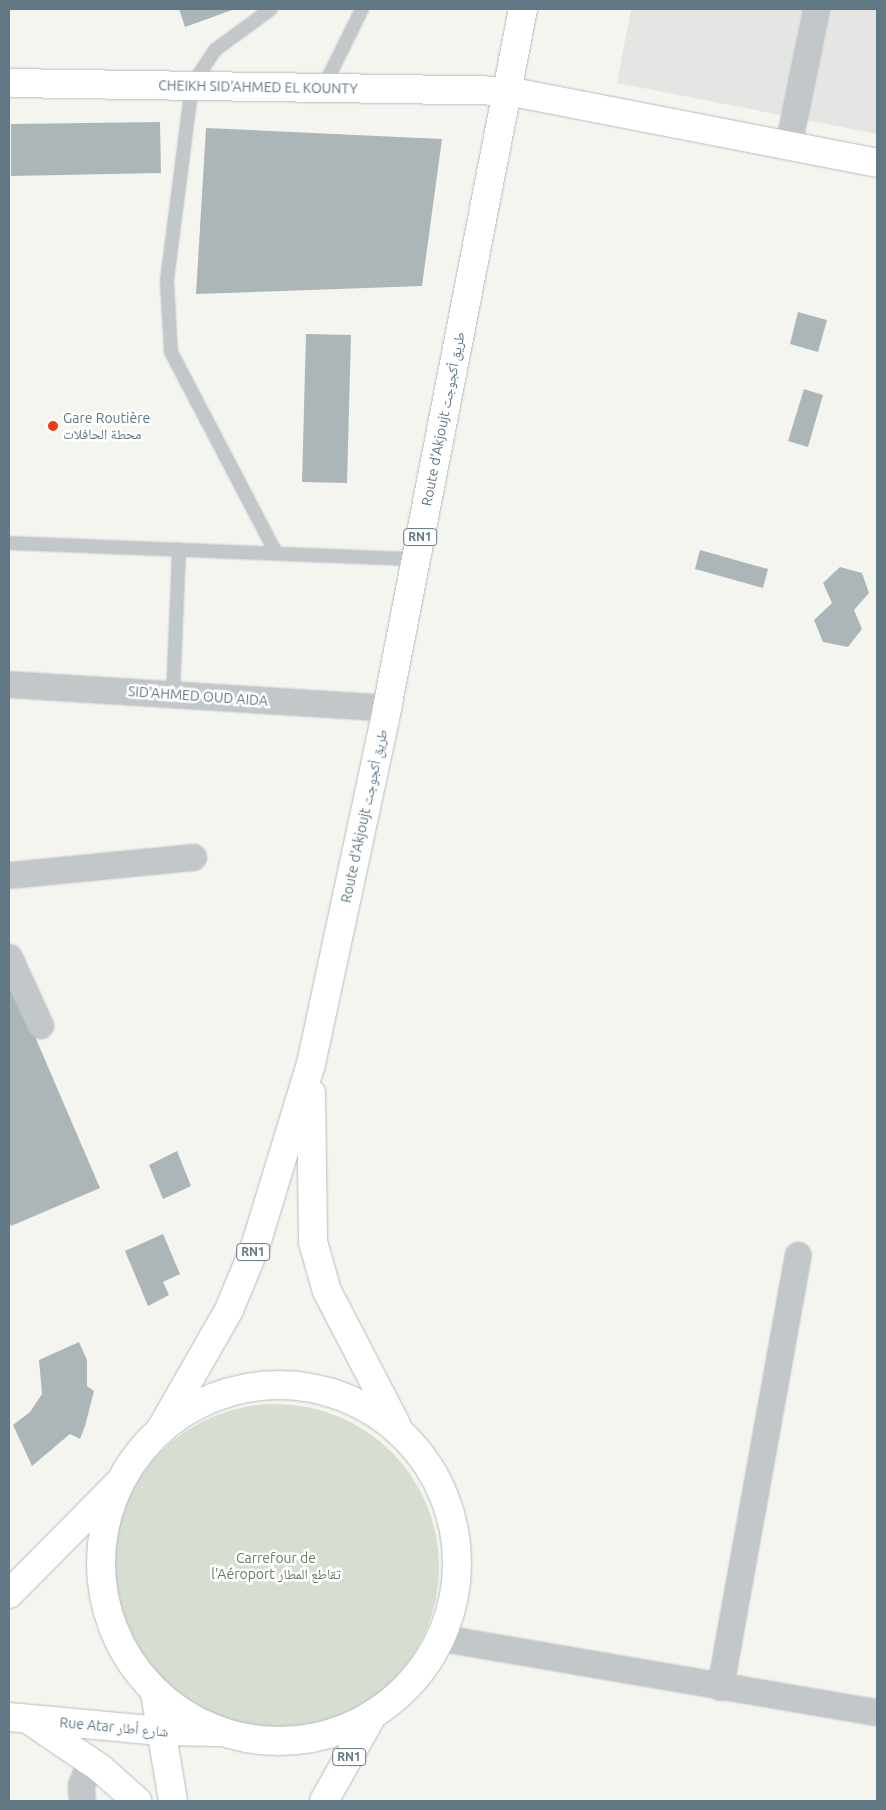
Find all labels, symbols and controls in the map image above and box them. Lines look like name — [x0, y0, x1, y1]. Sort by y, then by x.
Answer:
street label: CHEIKH SID'AHMED EL KOUNTY — [158, 77, 358, 97]
street label: Route d'Akjoujt طريق أكجوجت — [418, 330, 468, 508]
place label: Gare Routière محطة الحافلات — [63, 410, 150, 442]
marker: Gare Routière محطة الحافلات — [47, 420, 59, 432]
road number: RN1 — [402, 528, 438, 546]
street label: SID'AHMED OUD AIDA — [128, 683, 268, 709]
street label: Route d'Akjoujt طريق أكجوجت — [337, 728, 391, 904]
road number: RN1 — [236, 1242, 270, 1262]
park label: Carrefour de l'Aéroport تقاطع المطار — [211, 1550, 341, 1582]
street label: Rue Atar شارع أطار — [59, 1714, 169, 1740]
road number: RN1 — [332, 1748, 366, 1766]

